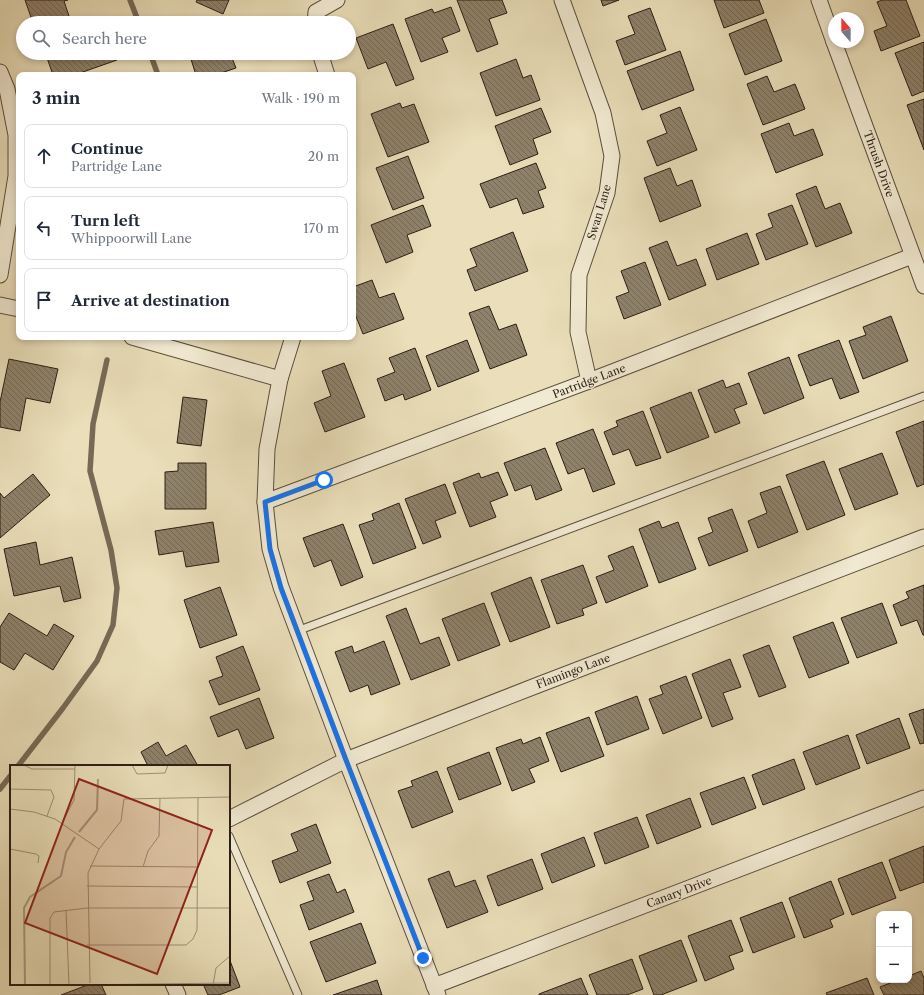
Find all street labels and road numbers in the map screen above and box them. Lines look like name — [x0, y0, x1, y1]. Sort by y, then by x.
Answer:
street label: Thrush Drive — [860, 129, 898, 199]
street label: Swan Lane — [584, 183, 614, 241]
street label: Partridge Lane — [551, 361, 627, 401]
street label: Flamingo Lane — [534, 650, 612, 692]
street label: Canary Drive — [644, 873, 714, 911]

